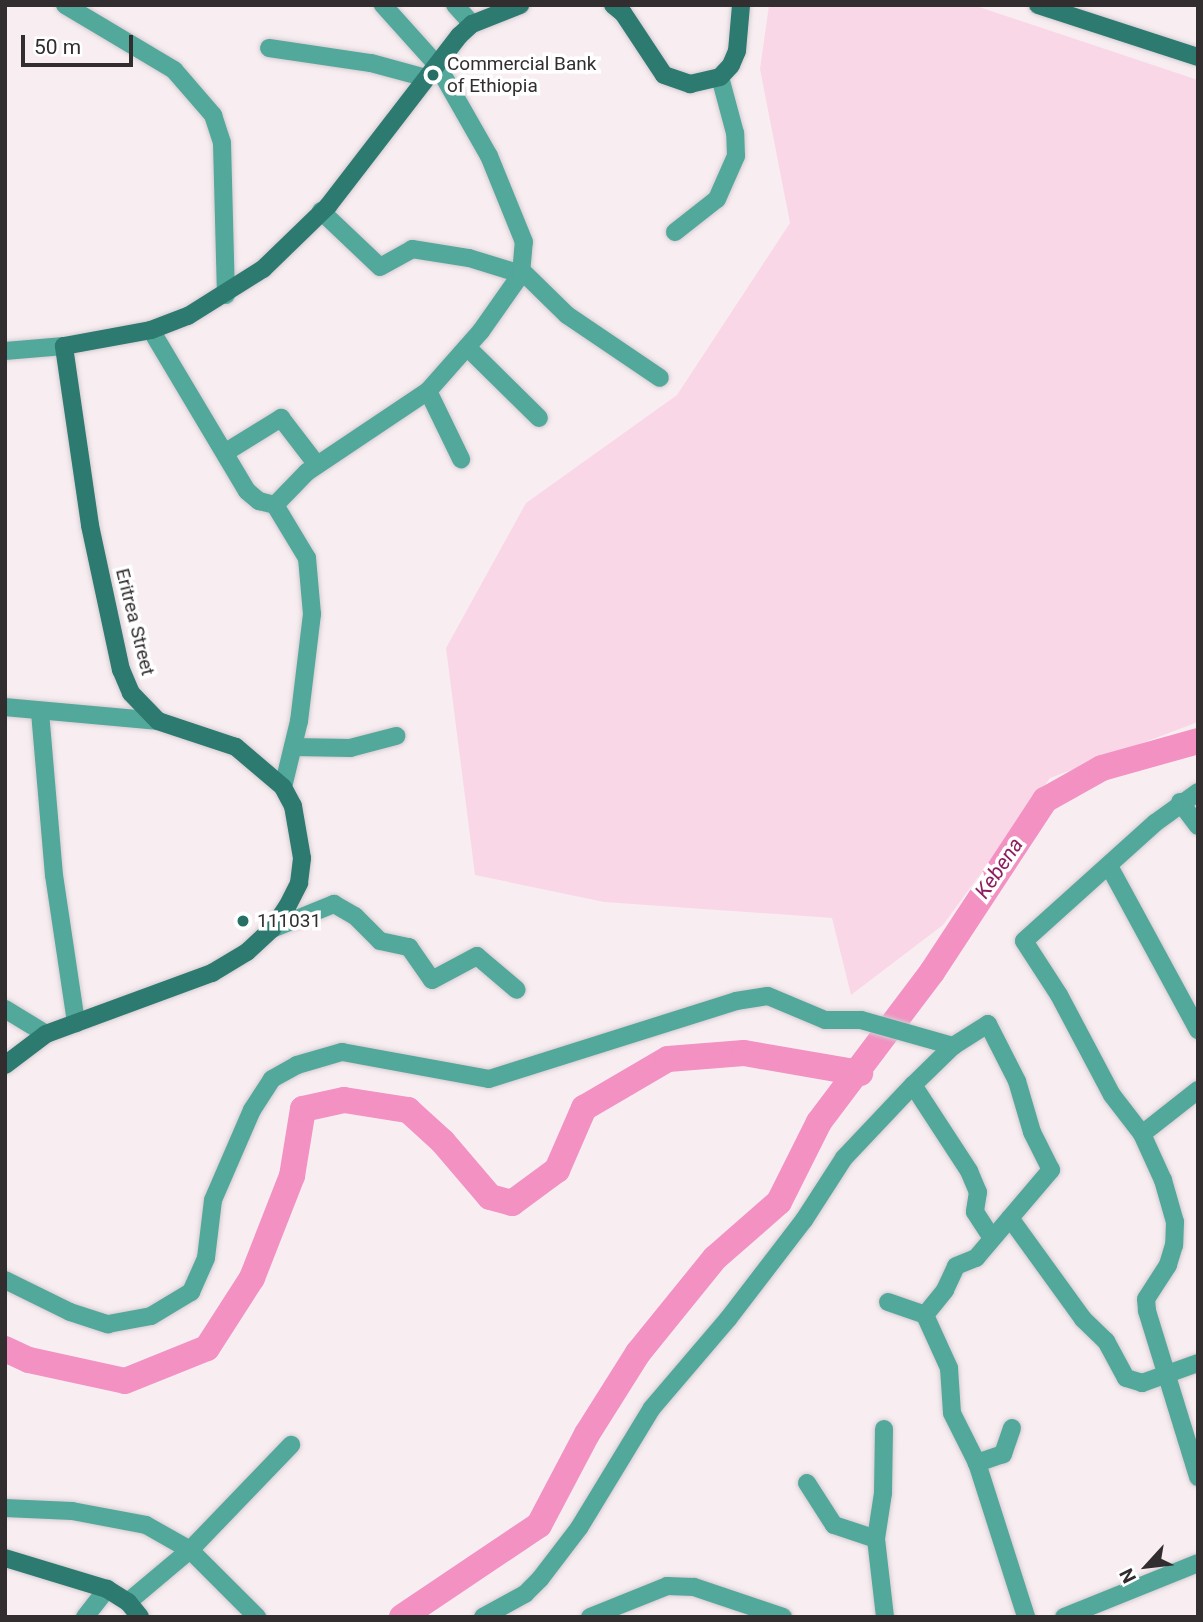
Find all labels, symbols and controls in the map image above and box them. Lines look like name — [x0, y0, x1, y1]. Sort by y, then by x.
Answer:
scale bar — [24, 21, 136, 65]
text: 50 m — [34, 35, 81, 59]
place label: Commercial Bank of Ethiopia — [447, 53, 596, 97]
marker: Commercial Bank of Ethiopia — [425, 67, 441, 83]
street label: Eritrea Street — [111, 566, 159, 678]
water label: Kebena — [970, 833, 1028, 903]
place label: 111031 — [257, 910, 321, 932]
marker: 111031 — [235, 913, 251, 929]
north arrow — [1112, 1531, 1182, 1601]
text: N — [1115, 1565, 1141, 1587]

